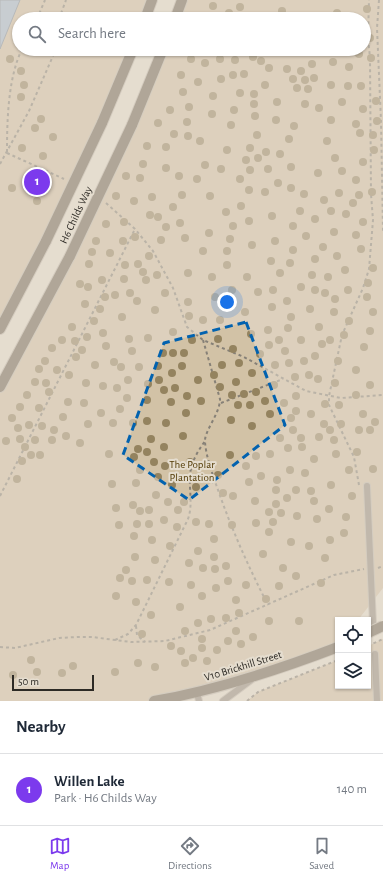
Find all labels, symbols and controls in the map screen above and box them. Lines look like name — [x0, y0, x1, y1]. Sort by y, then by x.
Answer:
search box — [12, 12, 371, 56]
icon: search — [26, 23, 48, 45]
text: Search here — [58, 26, 126, 41]
pin: 1 — [24, 167, 50, 197]
street label: H6 Childs Way — [58, 184, 94, 245]
your location — [217, 292, 237, 312]
park label: The Poplar Plantation — [169, 459, 215, 483]
map controls — [335, 617, 371, 689]
button: locate — [335, 617, 371, 653]
street label: V10 Brickhill Street — [203, 649, 284, 683]
button: layers — [335, 653, 371, 689]
scale bar — [12, 673, 94, 692]
text: 50 m — [18, 676, 39, 687]
text: Nearby — [16, 718, 66, 735]
text: Willen Lake — [54, 774, 125, 789]
text: 1 — [27, 783, 31, 796]
text: 140 m — [337, 783, 367, 796]
text: Park · H6 Childs Way — [54, 792, 157, 805]
tab: Map — [49, 835, 71, 872]
tab: Directions — [168, 835, 212, 872]
tab: Saved — [309, 835, 334, 872]

